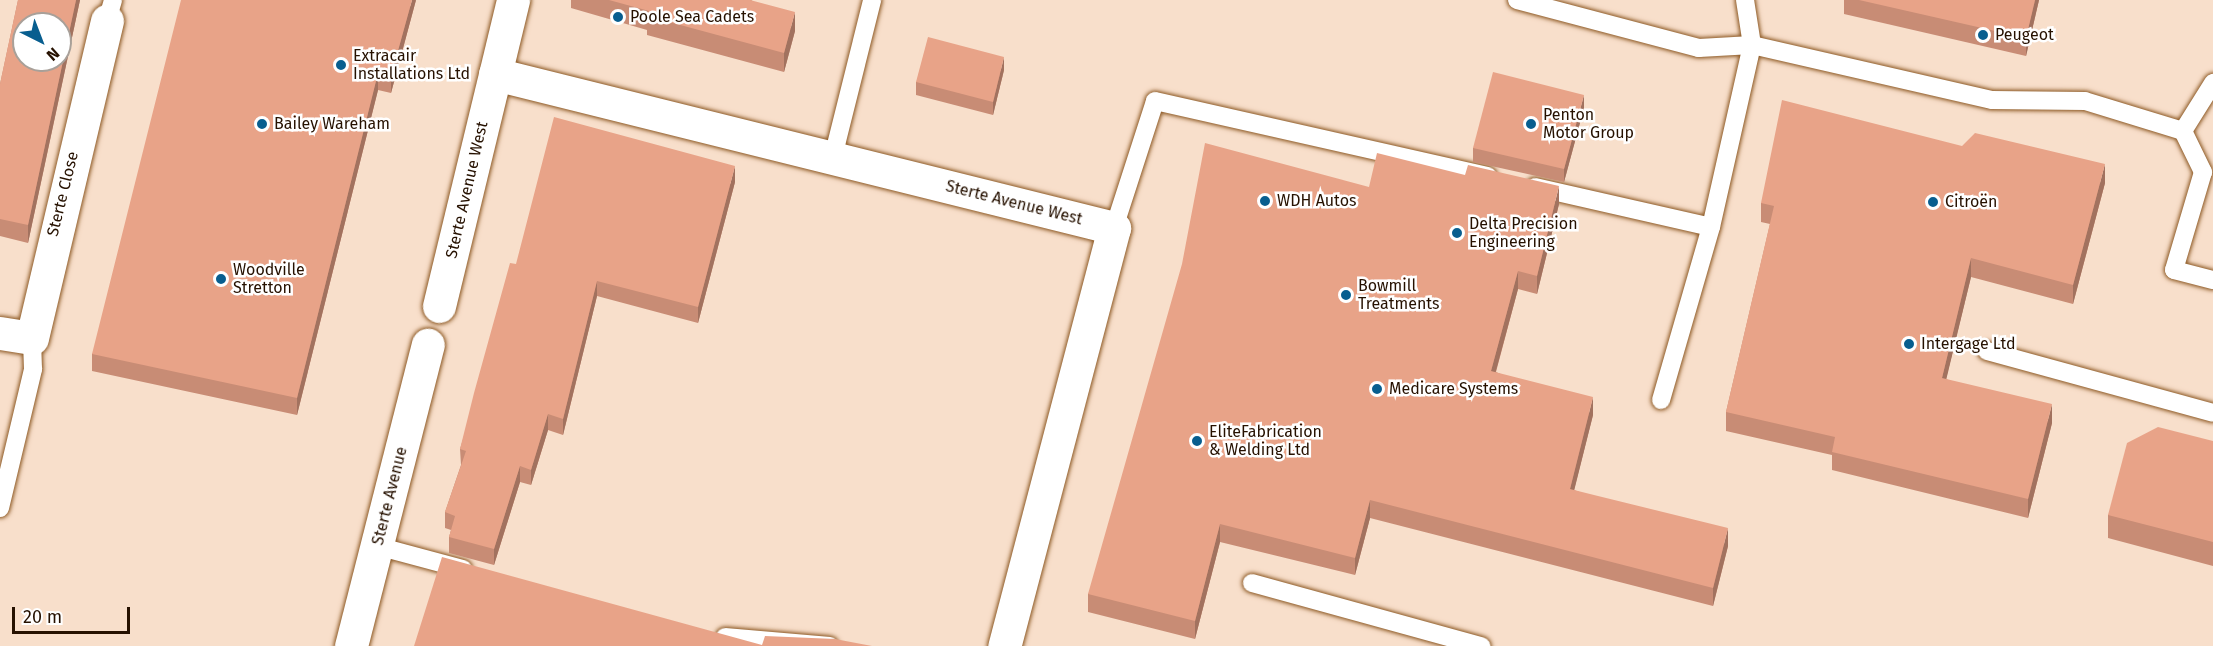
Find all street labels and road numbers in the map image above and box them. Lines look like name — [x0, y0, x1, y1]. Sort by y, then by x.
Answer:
street label: Sterte Avenue West — [442, 120, 492, 260]
street label: Sterte Close — [43, 150, 83, 238]
street label: Sterte Avenue West — [944, 177, 1084, 229]
street label: Sterte Avenue — [368, 445, 412, 547]

